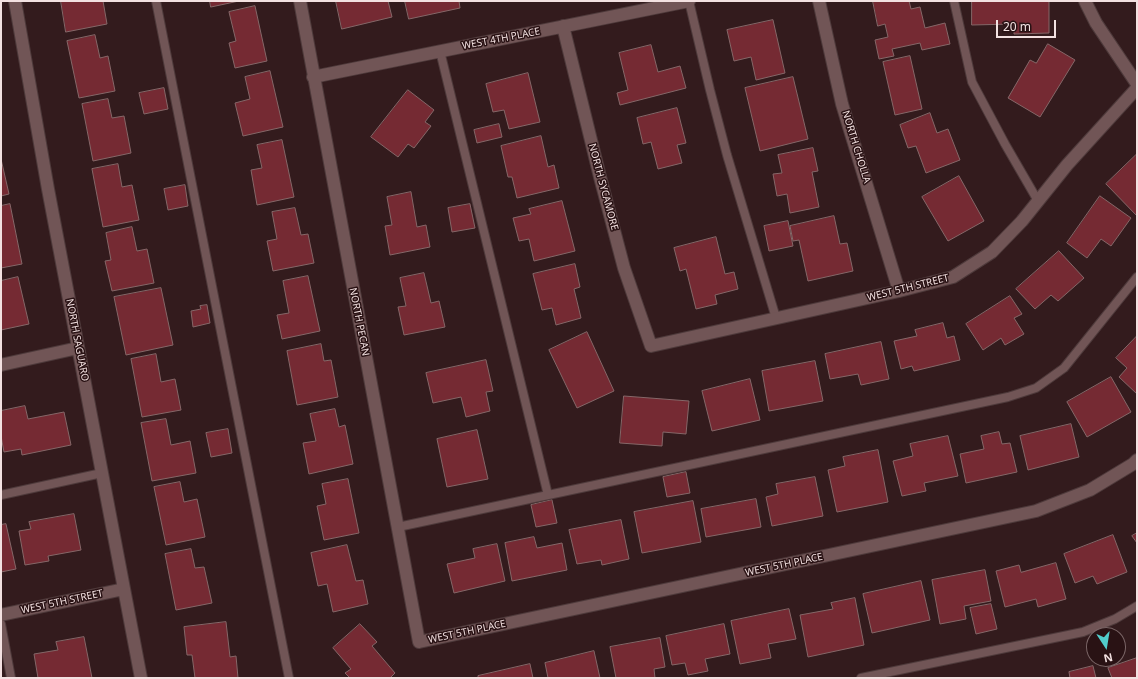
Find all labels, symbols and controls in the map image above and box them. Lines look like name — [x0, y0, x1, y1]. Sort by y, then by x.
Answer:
scale bar — [998, 12, 1058, 38]
text: 20 m — [1003, 18, 1031, 35]
street label: WEST 4TH PLACE — [461, 26, 541, 52]
street label: NORTH CHOLLA — [839, 109, 873, 185]
street label: NORTH SYCAMORE — [586, 142, 620, 232]
street label: WEST 5TH STREET — [866, 272, 950, 304]
street label: NORTH PECAN — [347, 287, 371, 357]
street label: NORTH SAGUARO — [63, 298, 91, 382]
street label: WEST 5TH PLACE — [744, 551, 824, 579]
street label: WEST 5TH STREET — [20, 587, 104, 617]
street label: WEST 5TH PLACE — [427, 618, 507, 646]
north arrow — [1086, 627, 1126, 667]
text: N — [1102, 650, 1114, 667]

